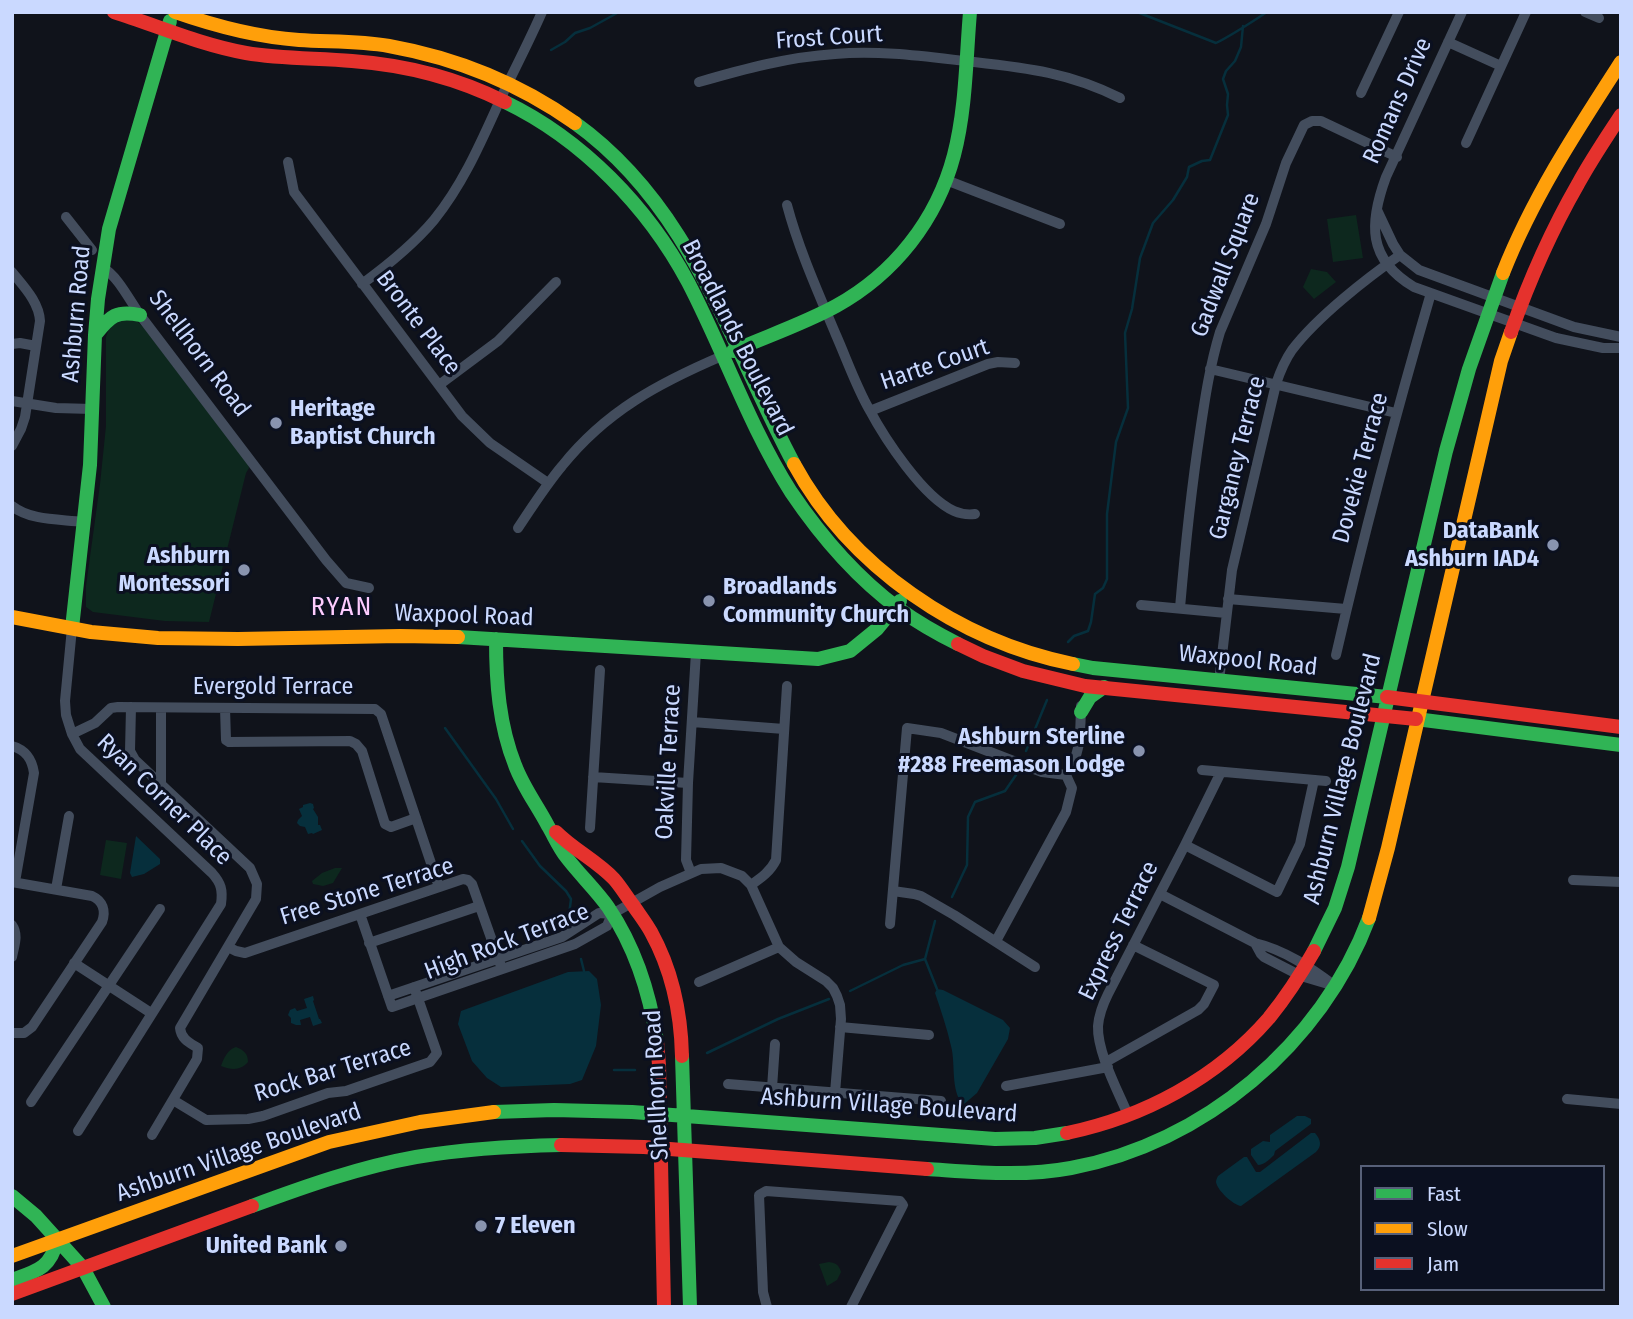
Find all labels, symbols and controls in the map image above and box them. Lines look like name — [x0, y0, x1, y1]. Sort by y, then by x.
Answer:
street label: Frost Court — [775, 20, 883, 56]
street label: Romans Drive — [1357, 34, 1439, 168]
street label: Gadwall Square — [1185, 189, 1267, 341]
street label: Broadlands Boulevard — [675, 235, 799, 441]
street label: Ashburn Road — [57, 244, 97, 384]
street label: Bronte Place — [369, 265, 467, 381]
street label: Shellhorn Road — [142, 285, 256, 423]
street label: Harte Court — [877, 333, 993, 397]
street label: Garganey Terrace — [1204, 373, 1272, 543]
street label: Dovekie Terrace — [1327, 390, 1395, 546]
place label: Heritage Baptist Church — [290, 395, 436, 451]
marker: Heritage Baptist Church — [268, 415, 284, 431]
place label: DataBank Ashburn IAD4 — [1405, 517, 1539, 573]
marker: DataBank Ashburn IAD4 — [1545, 537, 1561, 553]
place label: Ashburn Montessori — [118, 542, 230, 598]
marker: Ashburn Montessori — [236, 562, 252, 578]
place label: Broadlands Community Church — [723, 573, 909, 629]
district label: RYAN — [311, 592, 373, 624]
marker: Broadlands Community Church — [701, 593, 717, 609]
street label: Waxpool Road — [394, 599, 534, 633]
street label: Waxpool Road — [1177, 639, 1319, 683]
street label: Ashburn Village Boulevard — [1298, 651, 1388, 907]
street label: Evergold Terrace — [193, 673, 353, 701]
street label: Oakville Terrace — [651, 684, 687, 840]
place label: Ashburn Sterline #288 Freemason Lodge — [898, 723, 1125, 779]
street label: Ryan Corner Place — [90, 728, 238, 872]
marker: Ashburn Sterline #288 Freemason Lodge — [1131, 743, 1147, 759]
street label: Free Stone Terrace — [277, 852, 457, 932]
street label: Express Terrace — [1073, 857, 1165, 1005]
street label: High Rock Terrace — [421, 897, 593, 987]
street label: Shellhorn Road — [639, 1009, 675, 1161]
street label: Rock Bar Terrace — [251, 1033, 415, 1109]
street label: Ashburn Village Boulevard — [760, 1083, 1018, 1129]
street label: Ashburn Village Boulevard — [113, 1098, 365, 1208]
legend — [1360, 1165, 1605, 1291]
text: Fast — [1427, 1181, 1461, 1207]
place label: 7 Eleven — [495, 1212, 576, 1240]
text: Slow — [1427, 1216, 1468, 1242]
marker: 7 Eleven — [473, 1218, 489, 1234]
place label: United Bank — [206, 1232, 327, 1260]
marker: United Bank — [333, 1238, 349, 1254]
text: Jam — [1427, 1251, 1459, 1277]

